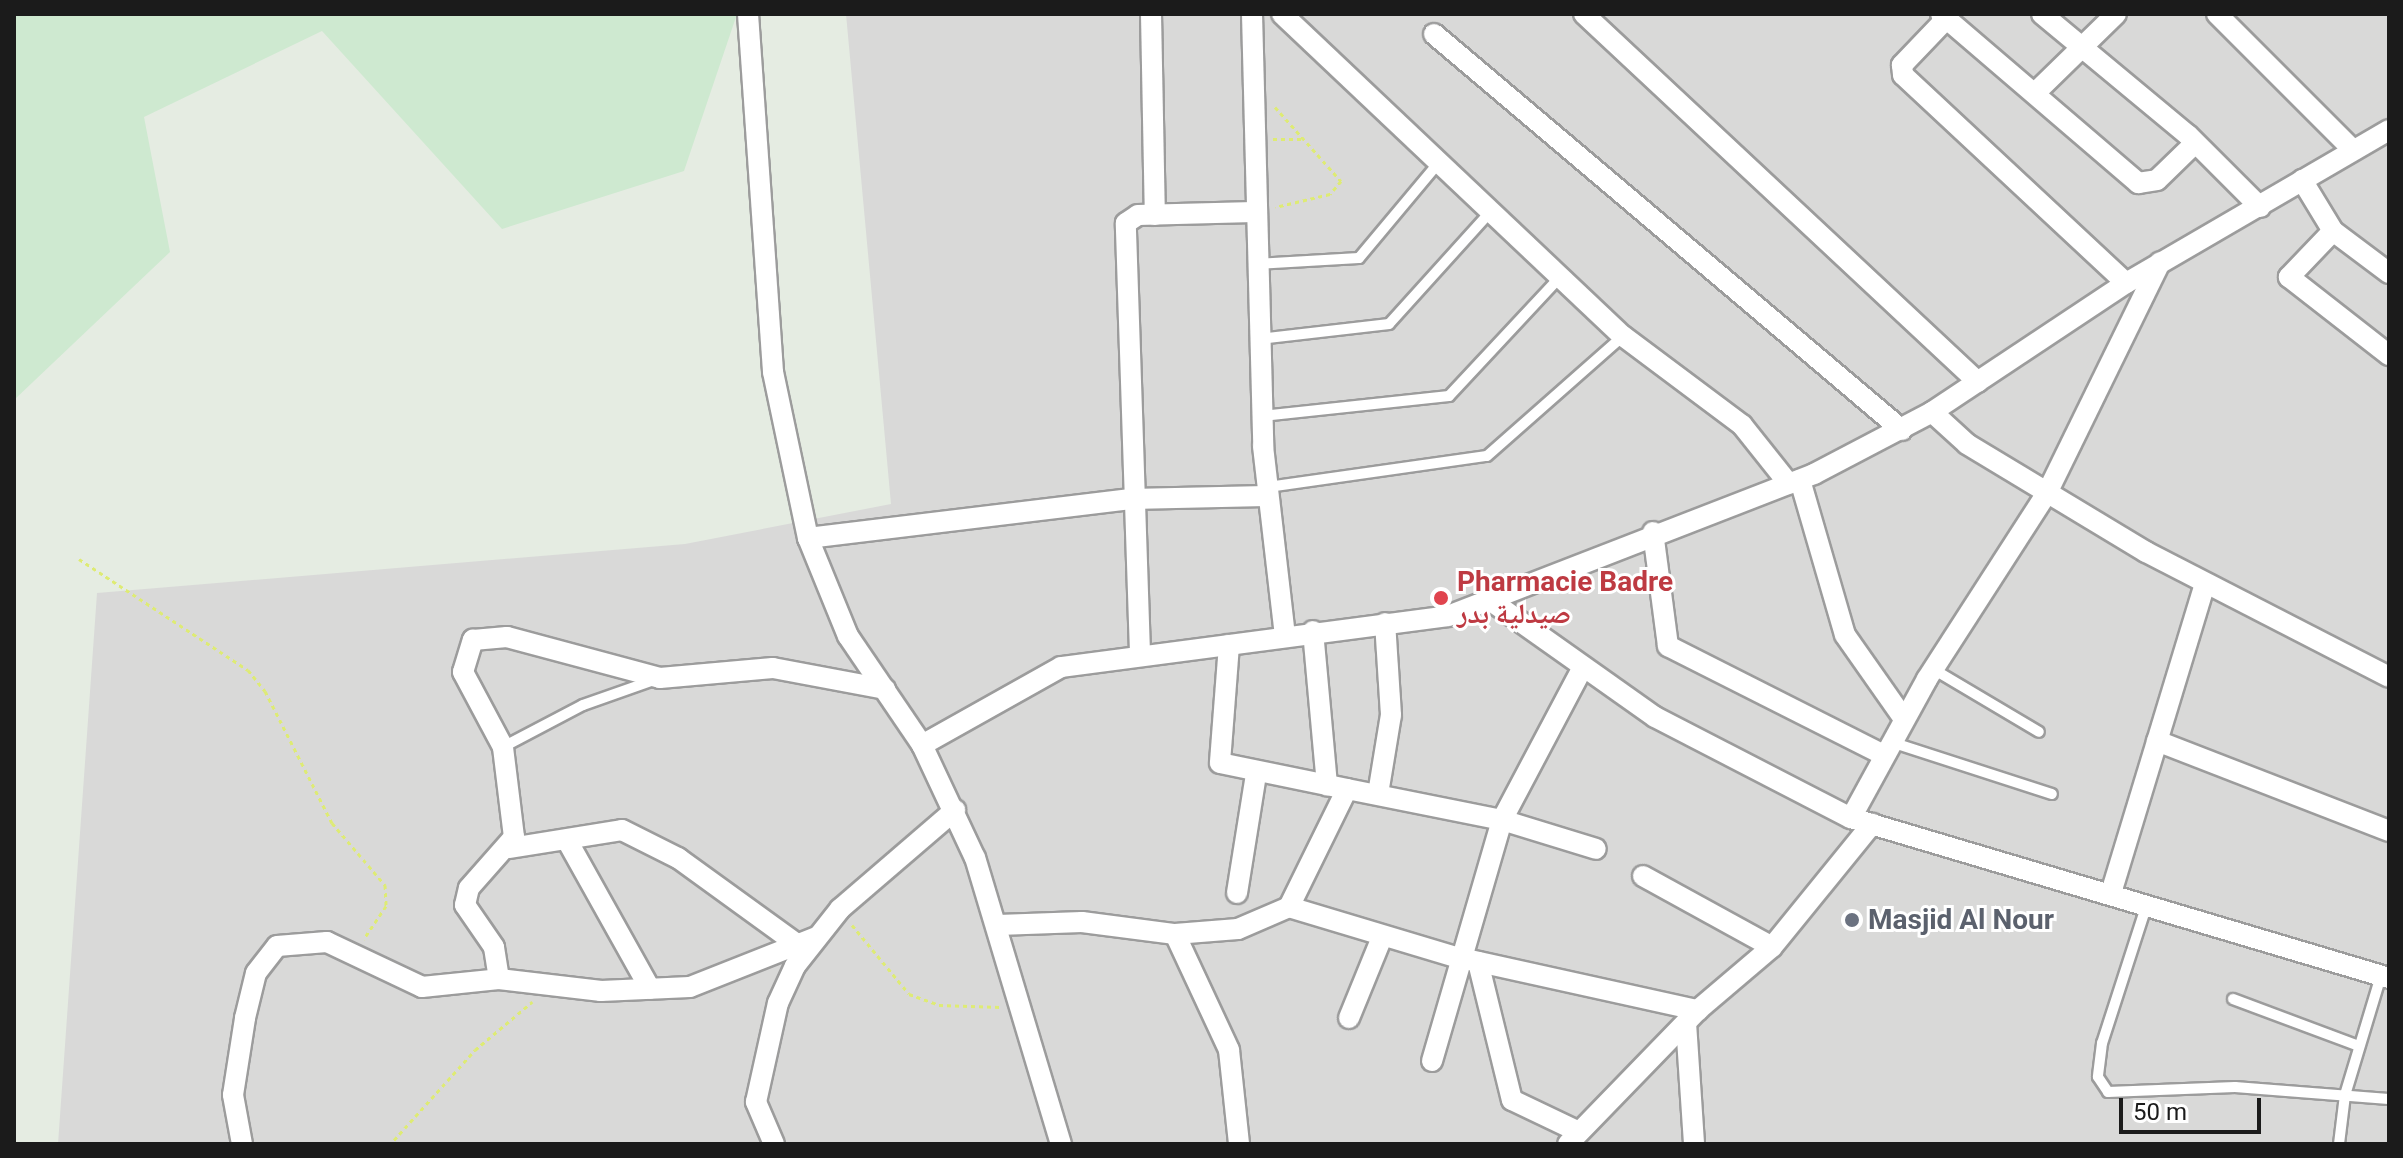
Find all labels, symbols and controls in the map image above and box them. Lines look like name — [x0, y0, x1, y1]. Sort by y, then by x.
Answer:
place label: Pharmacie Badre صيدلية بدر — [1457, 565, 1673, 631]
marker: Pharmacie Badre صيدلية بدر — [1432, 589, 1450, 607]
place label: Masjid Al Nour — [1868, 903, 2054, 937]
marker: Masjid Al Nour — [1843, 911, 1861, 929]
scale bar — [2123, 1082, 2265, 1132]
text: 50 m — [2133, 1098, 2187, 1126]

